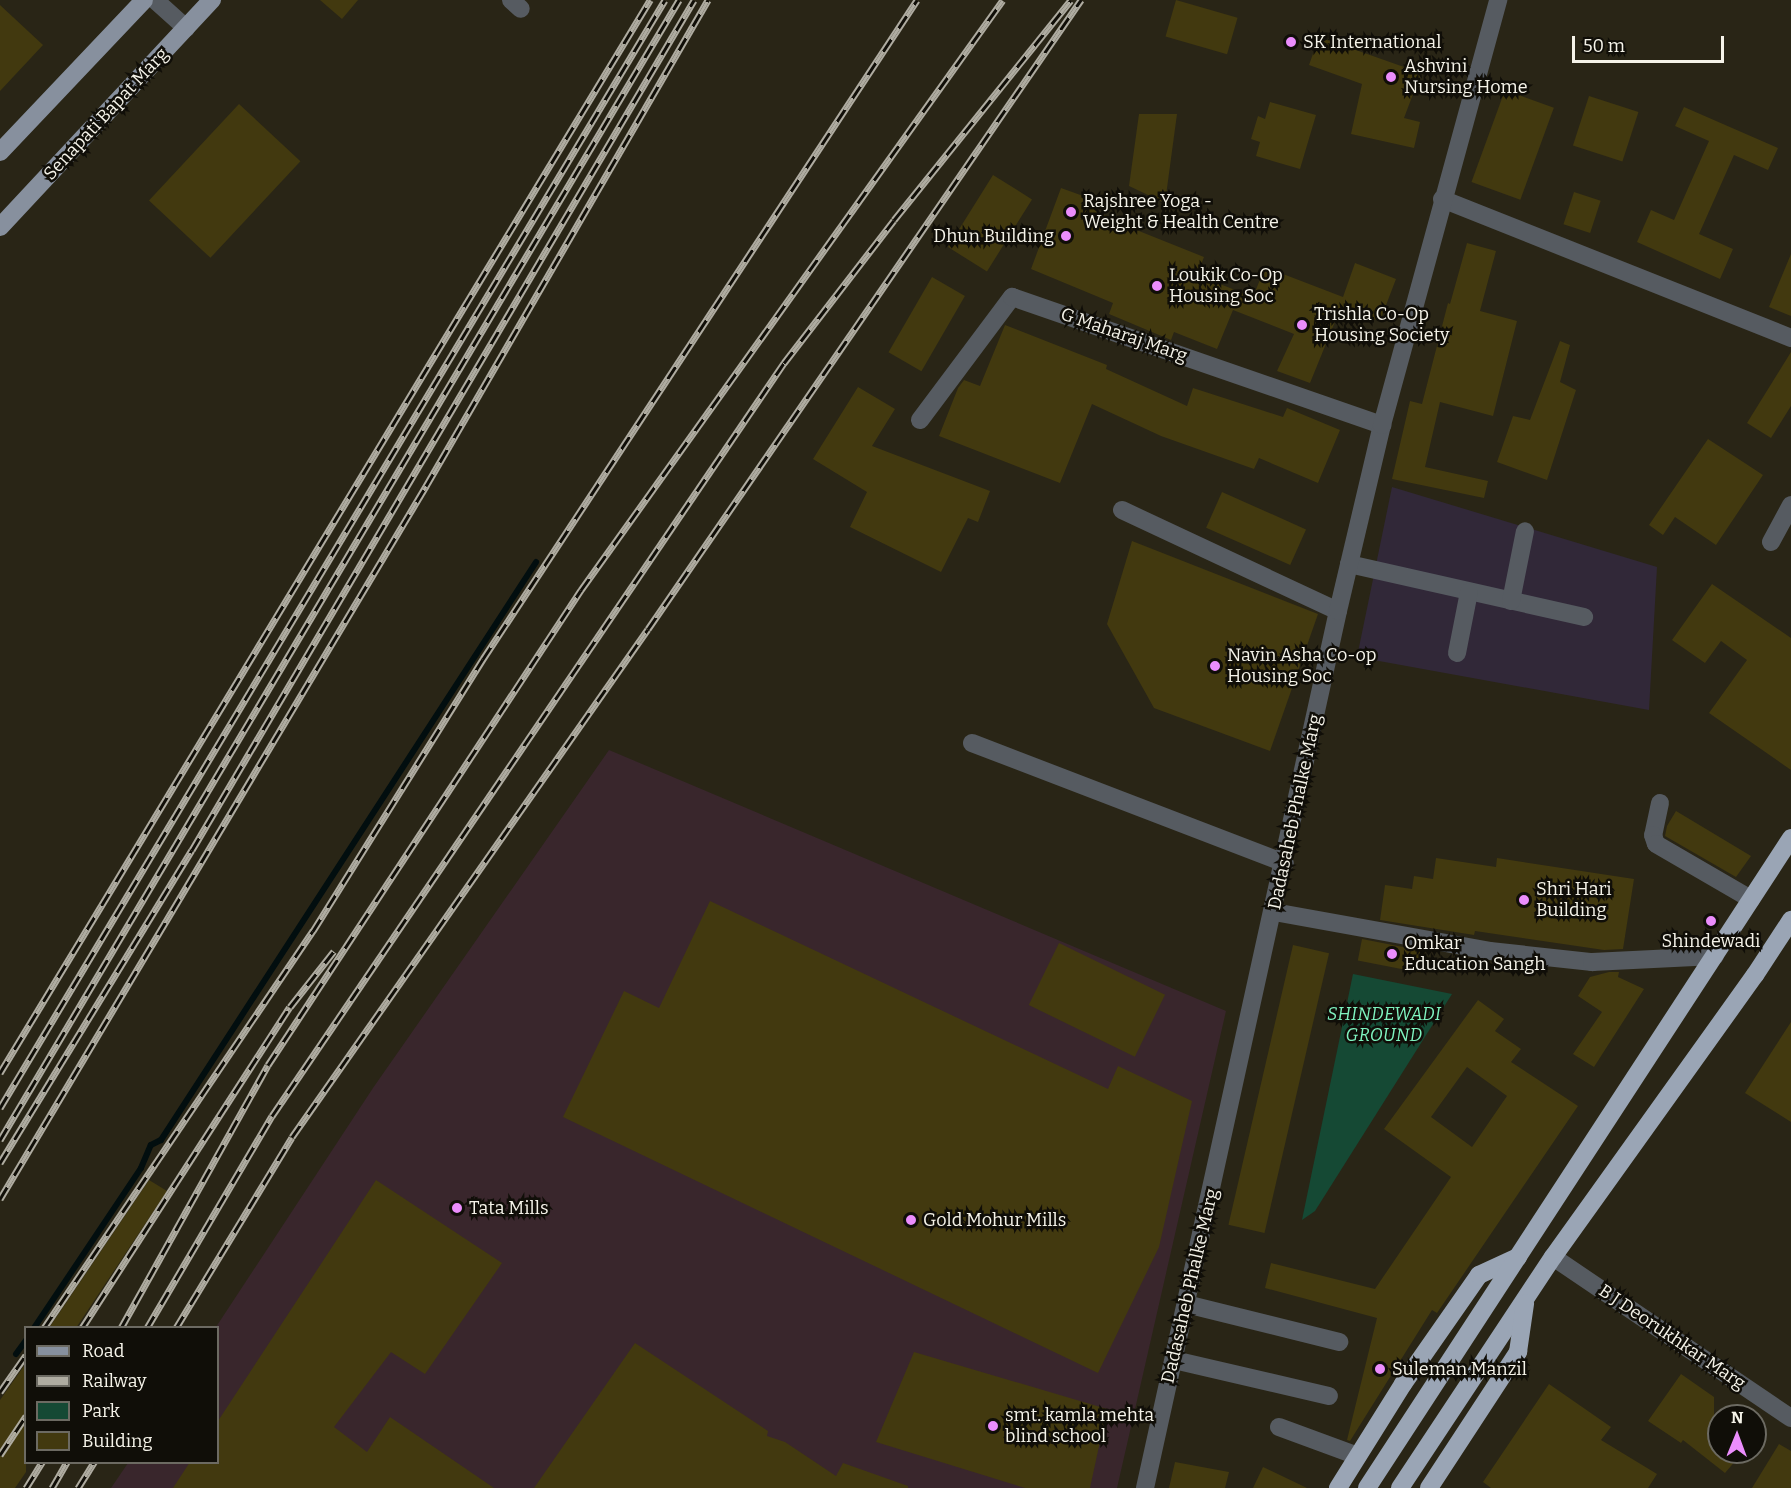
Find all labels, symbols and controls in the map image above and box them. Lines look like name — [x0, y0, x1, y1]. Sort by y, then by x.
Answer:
scale bar — [1575, 24, 1726, 62]
place label: SK International — [1303, 31, 1441, 53]
marker: SK International — [1284, 35, 1298, 49]
text: 50 m — [1583, 35, 1625, 57]
street label: Senapati Bapat Marg — [39, 43, 173, 185]
place label: Ashvini Nursing Home — [1404, 56, 1528, 98]
marker: Ashvini Nursing Home — [1382, 68, 1400, 86]
place label: Rajshree Yoga - Weight & Health Centre — [1083, 191, 1279, 234]
marker: Rajshree Yoga - Weight & Health Centre — [1064, 205, 1078, 219]
place label: Dhun Building — [933, 225, 1054, 247]
marker: Dhun Building — [1059, 229, 1073, 243]
place label: Loukik Co-Op Housing Soc — [1169, 265, 1283, 308]
marker: Loukik Co-Op Housing Soc — [1150, 279, 1164, 293]
street label: G Maharaj Marg — [1058, 303, 1190, 367]
place label: Trishla Co-Op Housing Society — [1314, 304, 1450, 346]
marker: Trishla Co-Op Housing Society — [1295, 318, 1309, 332]
place label: Navin Asha Co-op Housing Soc — [1227, 645, 1377, 688]
marker: Navin Asha Co-op Housing Soc — [1208, 659, 1222, 673]
street label: Dadasaheb Phalke Marg — [1264, 712, 1326, 912]
place label: Shri Hari Building — [1536, 879, 1612, 922]
marker: Shri Hari Building — [1517, 893, 1531, 907]
marker: Shindewadi — [1704, 914, 1718, 928]
place label: Shindewadi — [1662, 930, 1760, 952]
place label: Omkar Education Sangh — [1404, 933, 1545, 976]
marker: Omkar Education Sangh — [1385, 947, 1399, 961]
park label: SHINDEWADI GROUND — [1327, 1004, 1441, 1046]
street label: Dadasaheb Phalke Marg — [1157, 1187, 1223, 1385]
place label: Tata Mills — [469, 1197, 549, 1219]
marker: Tata Mills — [450, 1201, 464, 1215]
place label: Gold Mohur Mills — [923, 1209, 1066, 1231]
marker: Gold Mohur Mills — [904, 1213, 918, 1227]
street label: B J Deorukhkar Marg — [1595, 1280, 1749, 1394]
legend — [24, 1326, 219, 1464]
text: Road — [82, 1340, 124, 1362]
place label: Suleman Manzil — [1392, 1358, 1527, 1380]
marker: Suleman Manzil — [1373, 1362, 1387, 1376]
text: Railway — [82, 1370, 146, 1392]
text: Park — [82, 1400, 120, 1422]
north arrow — [1707, 1404, 1767, 1464]
place label: smt. kamla mehta blind school — [1005, 1405, 1154, 1448]
text: N — [1731, 1408, 1744, 1427]
marker: smt. kamla mehta blind school — [986, 1419, 1000, 1433]
text: Building — [82, 1430, 153, 1452]

